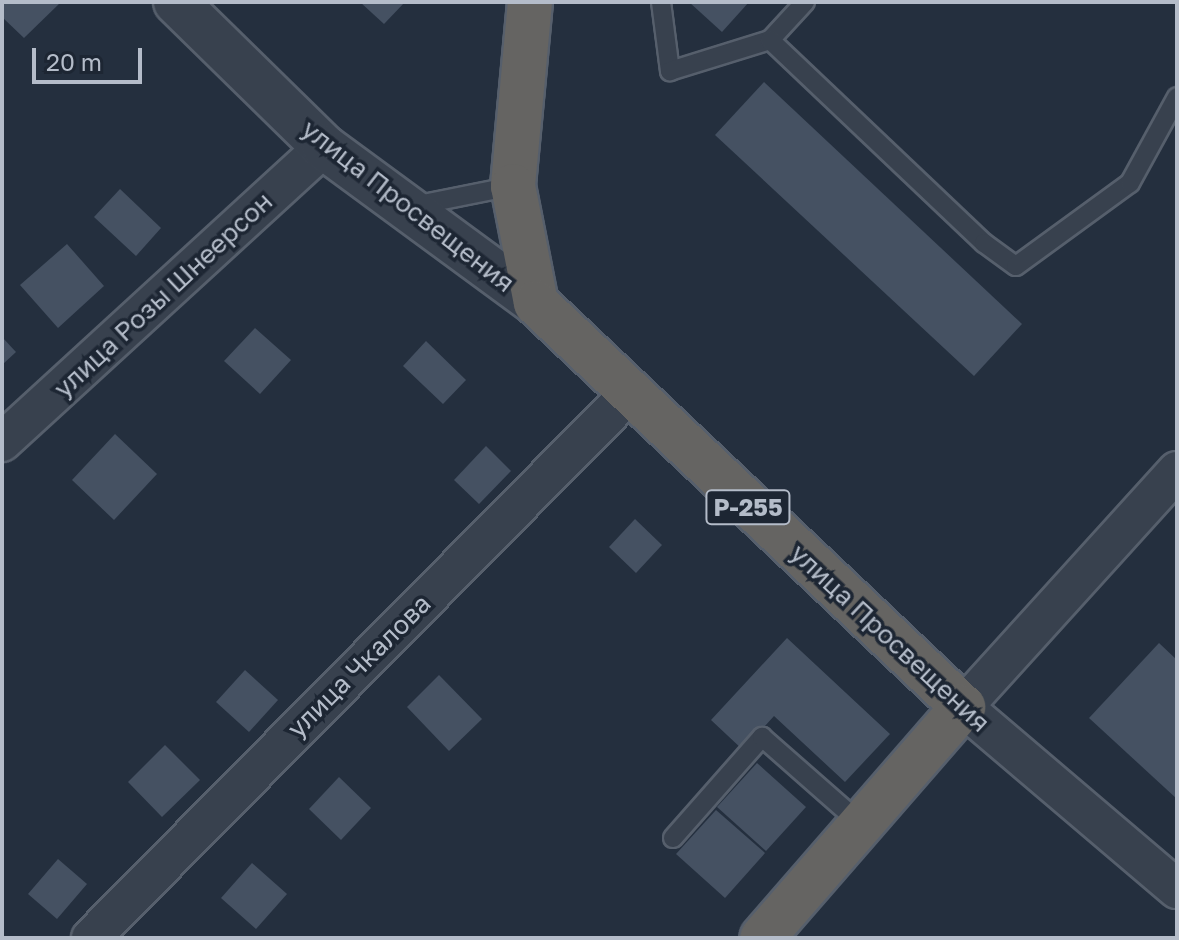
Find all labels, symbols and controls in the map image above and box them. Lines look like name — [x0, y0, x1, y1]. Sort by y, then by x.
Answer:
scale bar — [36, 32, 146, 82]
text: 20 m — [46, 47, 102, 76]
street label: улица Просвещения — [295, 113, 521, 299]
street label: улица Розы Шнеерсон — [47, 186, 279, 404]
road number: Р-255 — [704, 487, 792, 527]
street label: улица Просвещения — [784, 538, 996, 738]
street label: улица Чкалова — [281, 588, 437, 744]

